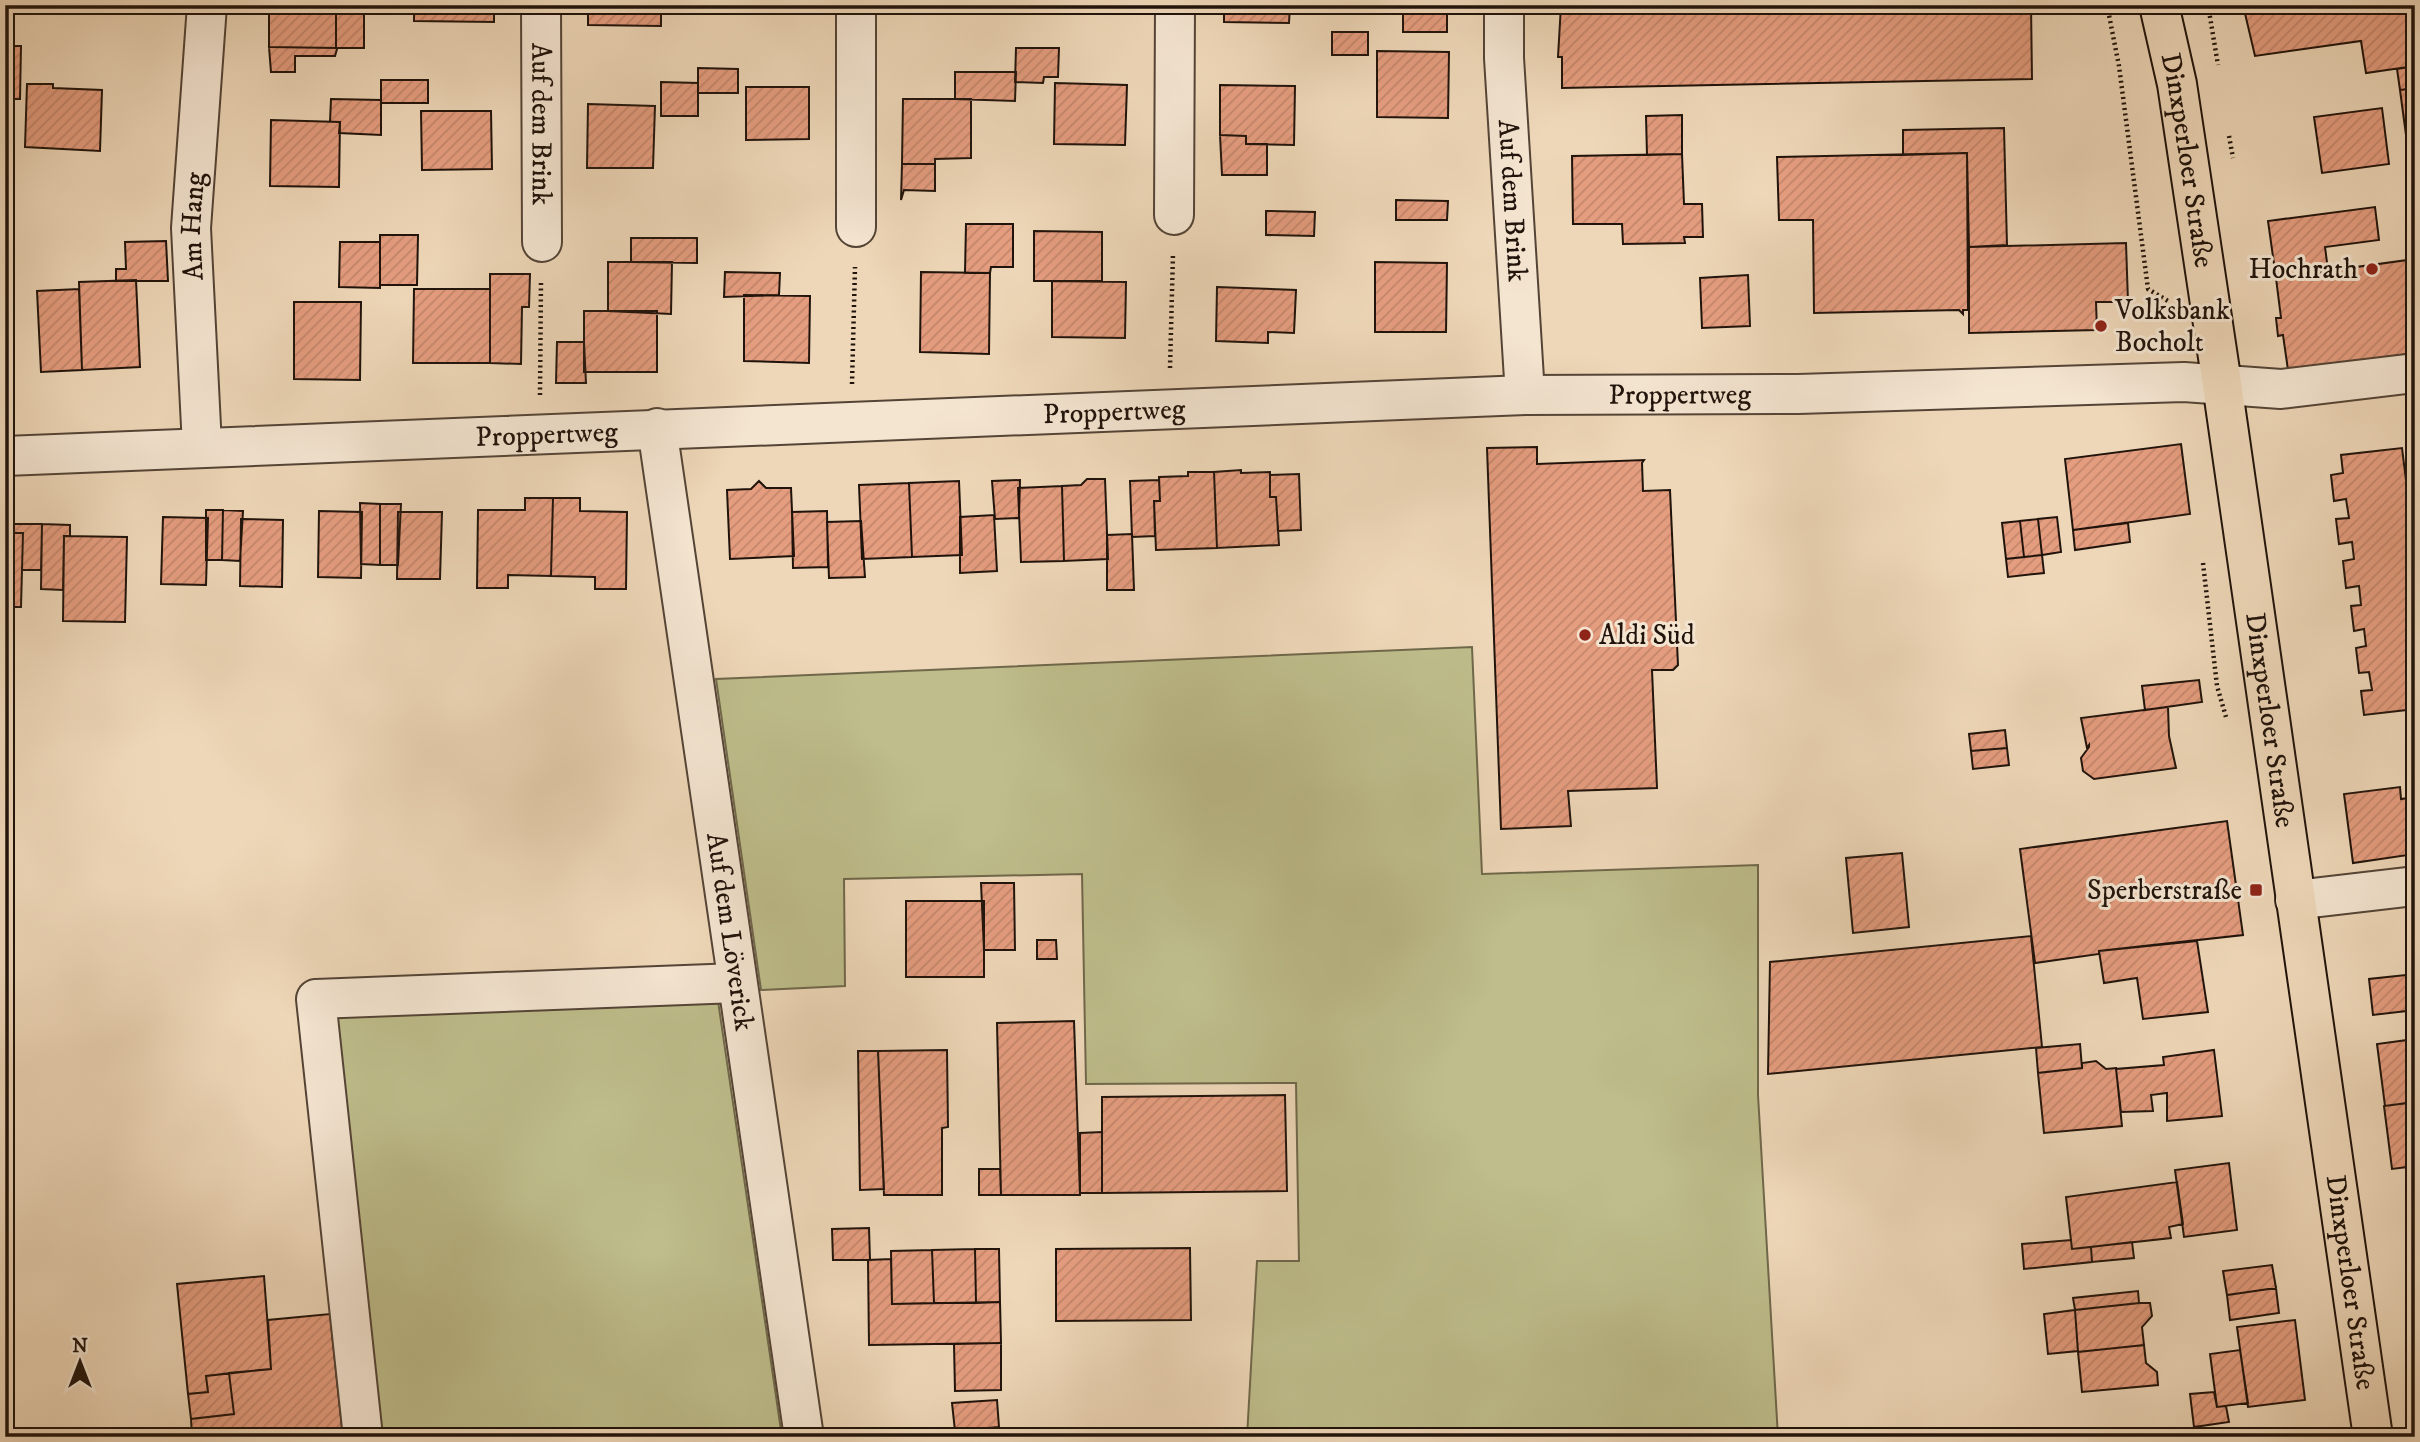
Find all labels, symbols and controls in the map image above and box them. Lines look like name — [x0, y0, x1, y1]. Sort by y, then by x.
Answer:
street label: Auf dem Brink — [524, 43, 559, 206]
street label: Dinxperloer Straße — [2153, 49, 2222, 270]
street label: Auf dem Brink — [1490, 118, 1535, 283]
street label: Am Hang — [173, 171, 212, 281]
place label: Hochrath — [2249, 252, 2358, 287]
marker: Hochrath — [2364, 261, 2380, 277]
place label: Volksbank Bocholt — [2114, 293, 2230, 360]
marker: Volksbank Bocholt — [2093, 318, 2109, 334]
street label: Proppertweg — [1608, 377, 1751, 412]
street label: Proppertweg — [1042, 391, 1186, 432]
street label: Proppertweg — [475, 414, 619, 455]
street label: Dinxperloer Straße — [2237, 610, 2303, 830]
place label: Aldi Süd — [1599, 618, 1695, 653]
marker: Aldi Süd — [1577, 627, 1593, 643]
street label: Auf dem Löverick — [699, 830, 762, 1033]
place label: Sperberstraße — [2087, 873, 2242, 908]
marker: Sperberstraße — [2248, 882, 2264, 898]
street label: Dinxperloer Straße — [2318, 1173, 2384, 1392]
north arrow — [46, 1326, 116, 1396]
text: N — [72, 1335, 88, 1358]

